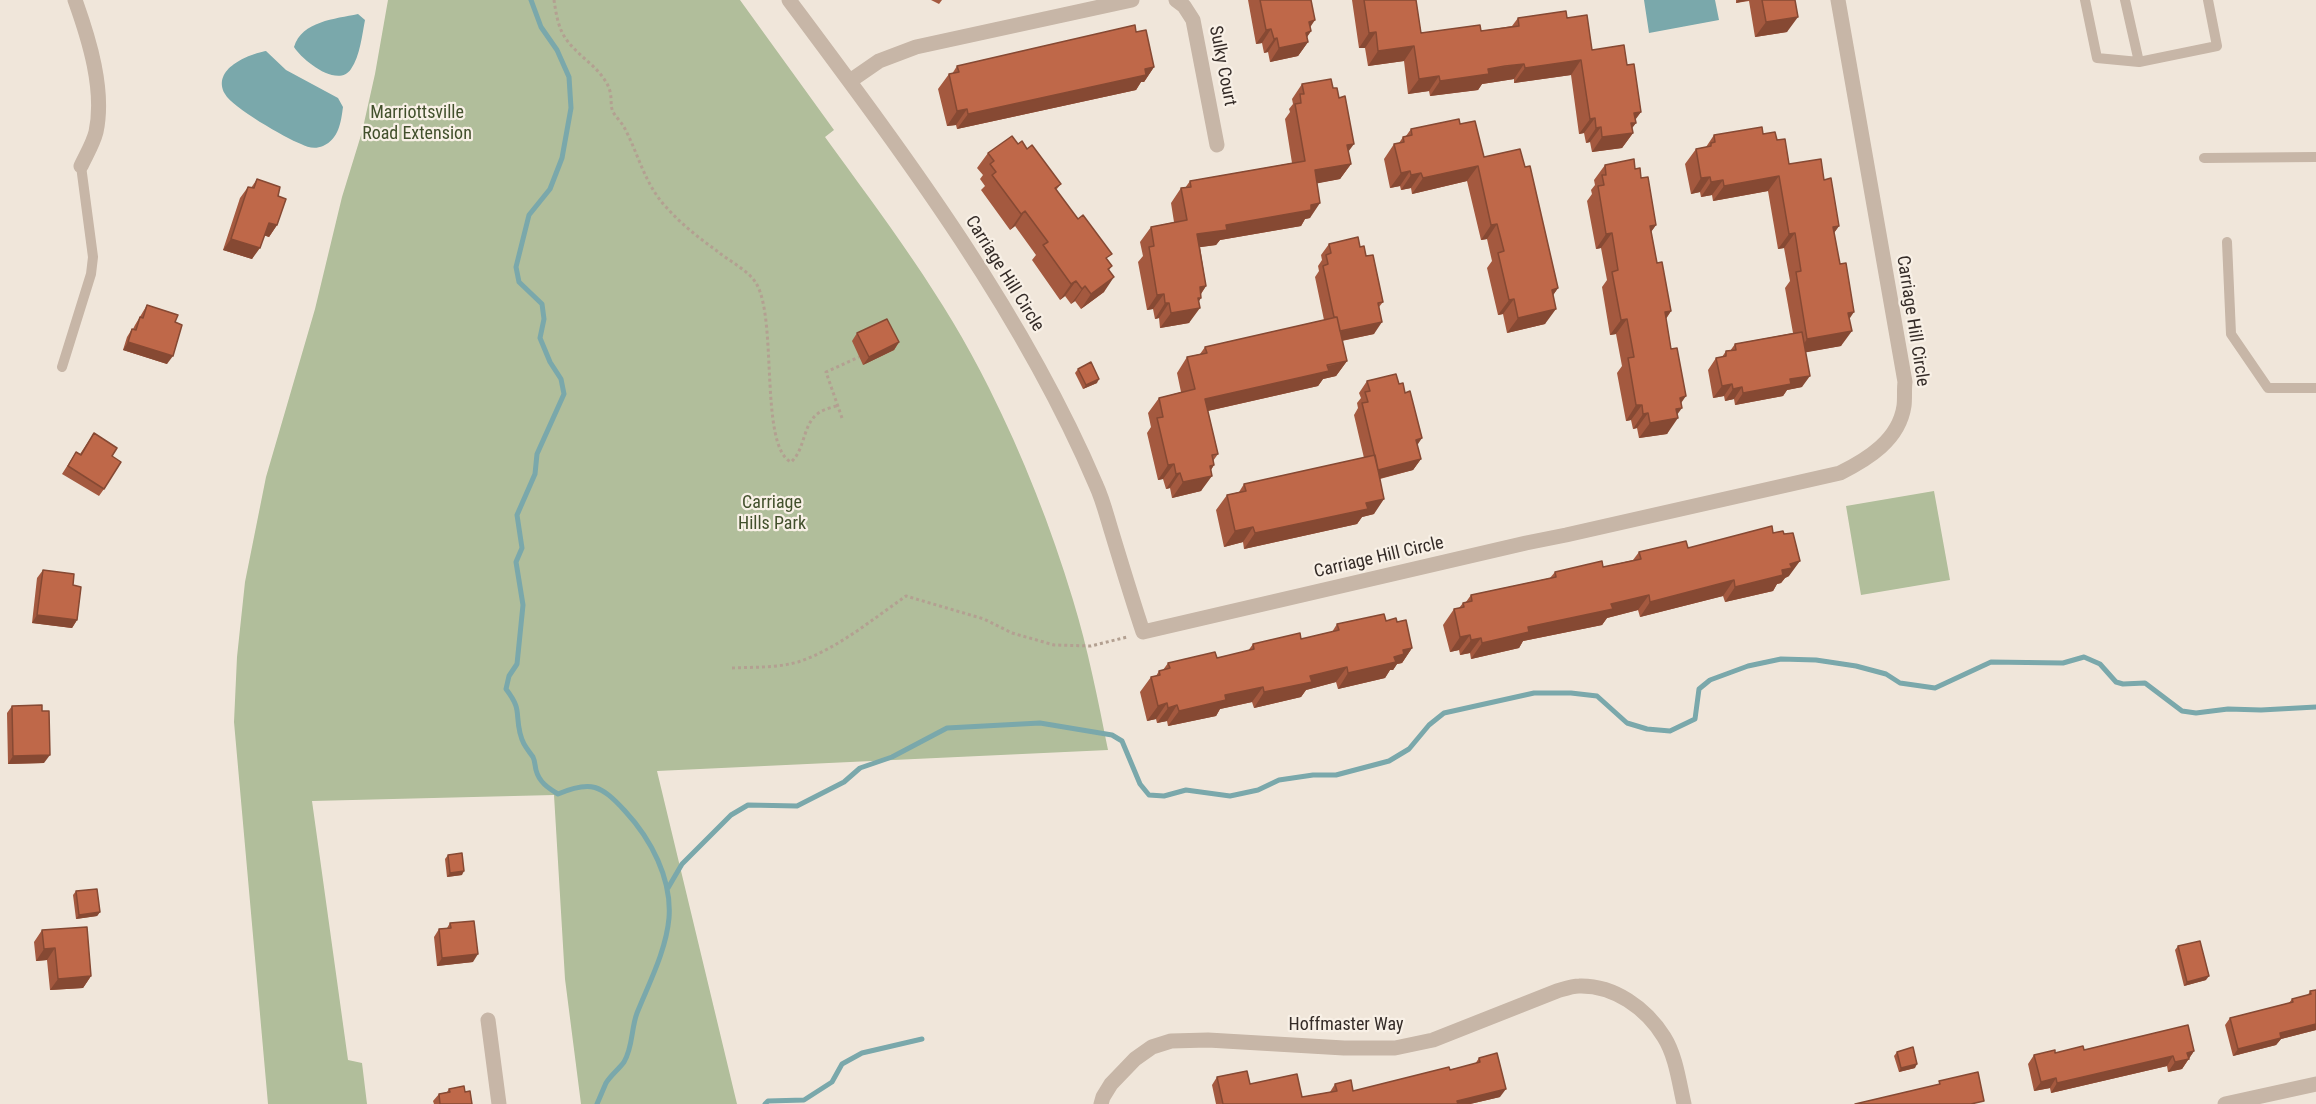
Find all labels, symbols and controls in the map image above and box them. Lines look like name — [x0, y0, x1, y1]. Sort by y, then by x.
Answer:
street label: Sulky Court — [1204, 24, 1240, 108]
park label: Marriottsville Road Extension — [362, 102, 472, 144]
street label: Carriage Hill Circle — [960, 212, 1048, 336]
street label: Carriage Hill Circle — [1891, 254, 1933, 388]
park label: Carriage Hills Park — [738, 492, 806, 534]
street label: Carriage Hill Circle — [1312, 533, 1446, 583]
street label: Hoffmaster Way — [1289, 1014, 1403, 1036]

